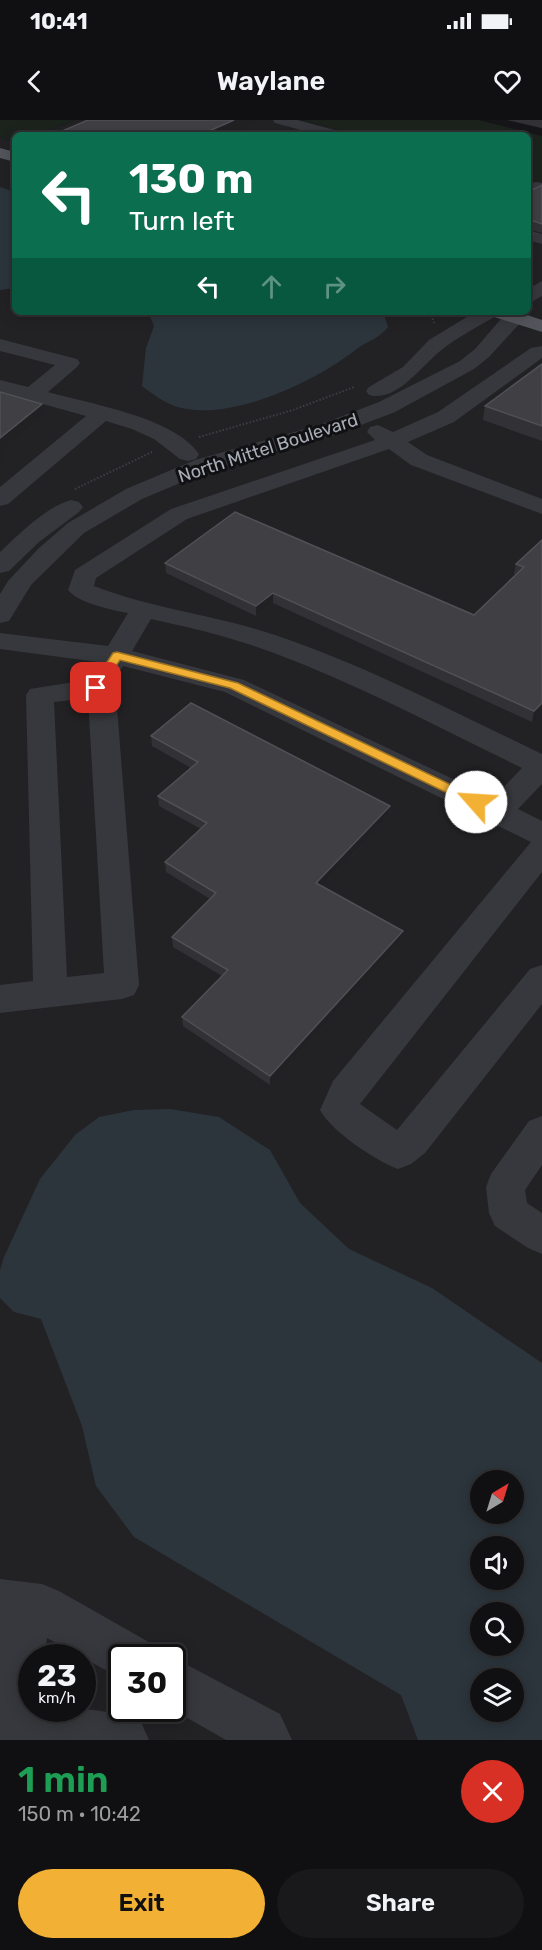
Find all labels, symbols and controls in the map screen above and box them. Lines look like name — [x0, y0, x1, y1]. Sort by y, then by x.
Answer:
text: 10:41 — [30, 8, 88, 35]
icon: back — [18, 65, 51, 98]
text: Waylane — [217, 65, 325, 97]
icon: heart — [491, 65, 524, 98]
text: 130 m — [129, 154, 254, 204]
icon: left — [30, 156, 108, 234]
text: Turn left — [129, 205, 234, 237]
icon: left — [192, 270, 225, 303]
icon: ahead — [255, 270, 288, 303]
icon: right — [318, 270, 351, 303]
street label: North Mittel Boulevard — [175, 409, 361, 487]
pin — [70, 662, 121, 713]
icon: arrive — [79, 671, 112, 704]
position arrow — [444, 770, 508, 834]
north arrow — [470, 1470, 524, 1524]
map controls — [470, 1470, 524, 1722]
button: sound — [470, 1536, 524, 1590]
button: search — [470, 1602, 524, 1656]
speed limit sign: 30 — [108, 1644, 186, 1722]
text: 23 — [37, 1658, 77, 1694]
button: layers — [470, 1668, 524, 1722]
text: km/h — [38, 1689, 76, 1707]
text: 1 min — [18, 1758, 109, 1801]
button: close — [461, 1760, 524, 1823]
text: 150 m · 10:42 — [18, 1802, 141, 1826]
button: Exit — [18, 1869, 265, 1938]
button: Share — [277, 1869, 524, 1938]

